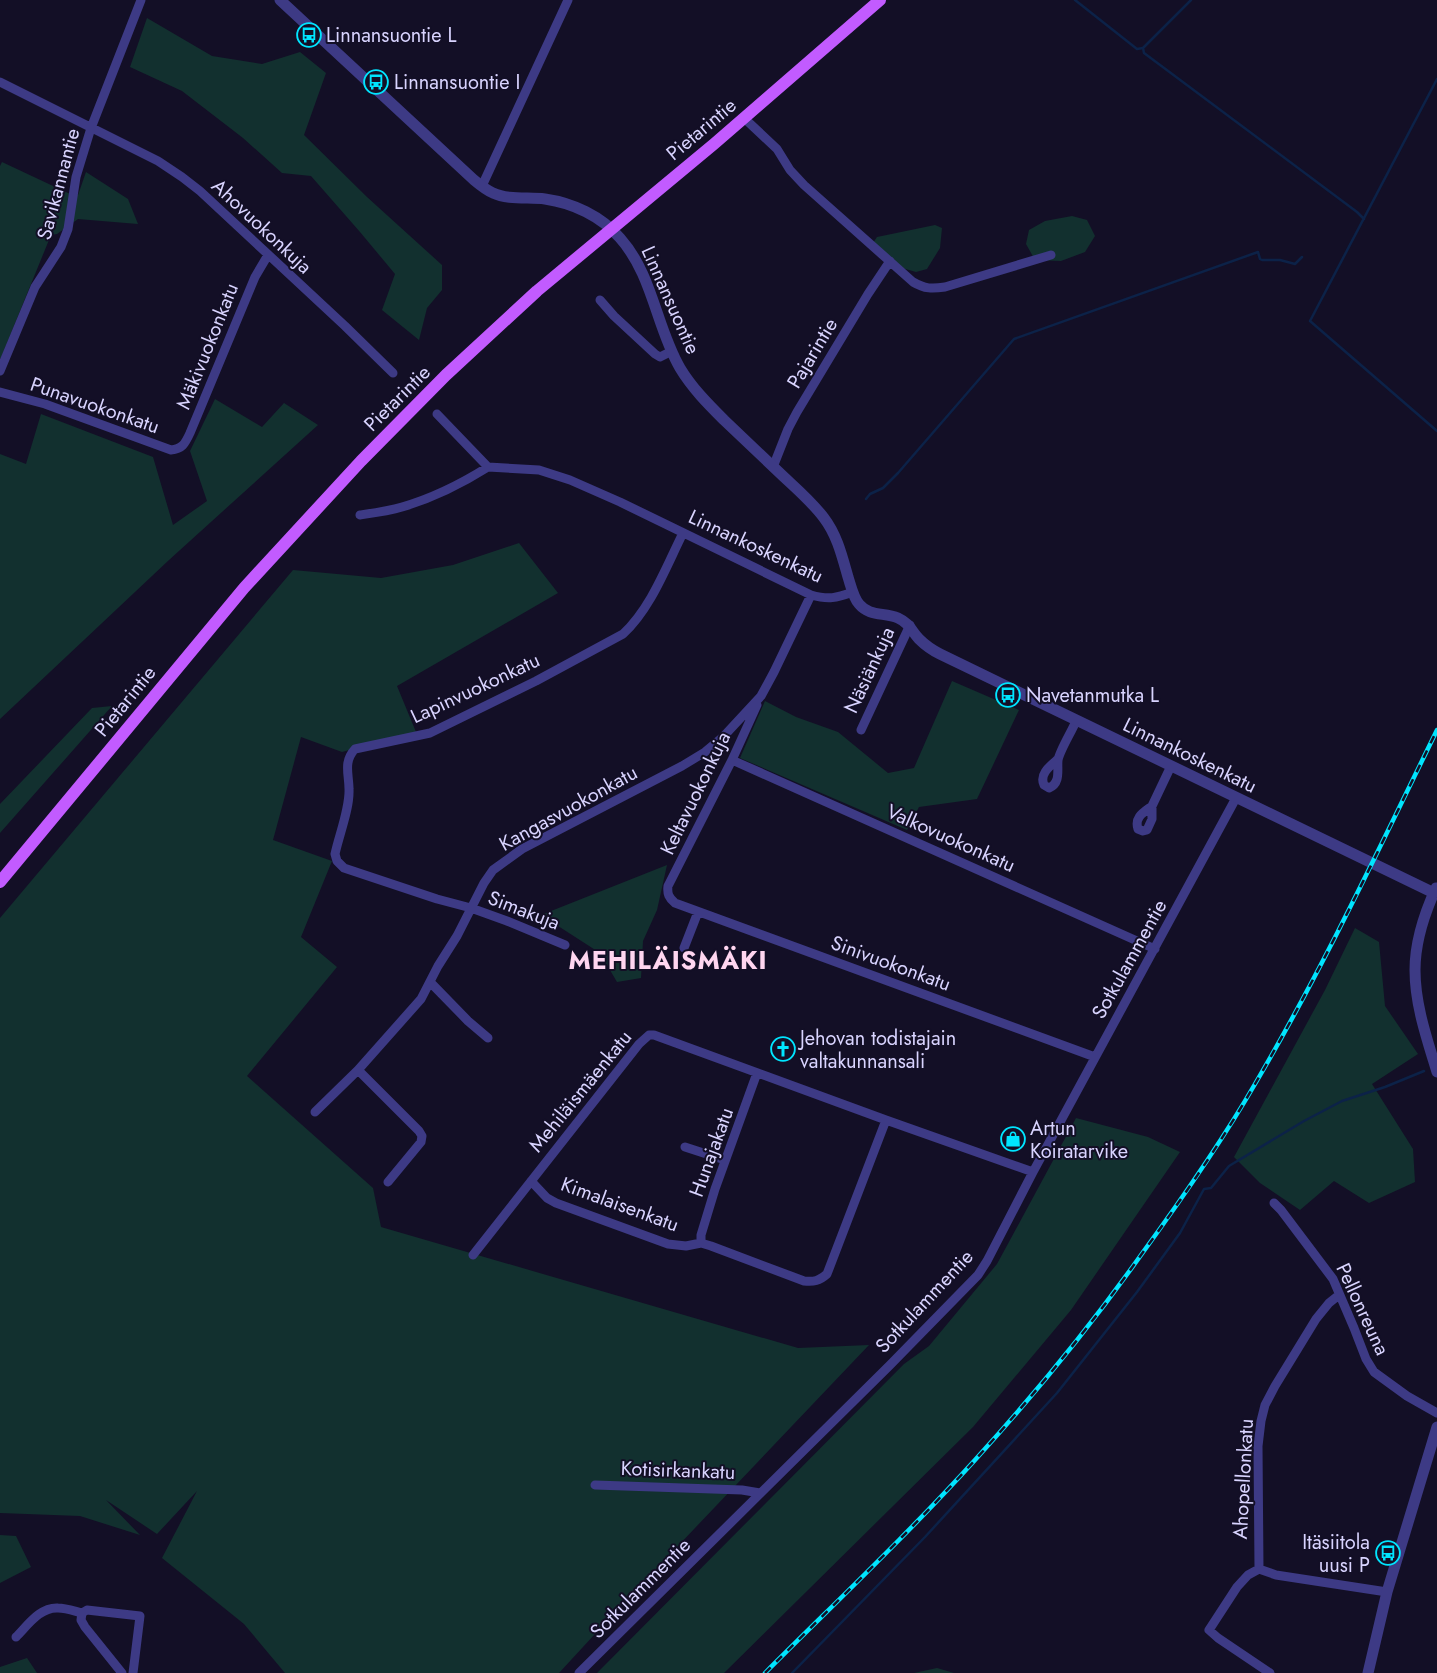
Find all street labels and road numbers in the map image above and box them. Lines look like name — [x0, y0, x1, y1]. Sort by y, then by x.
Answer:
street label: Pietarintie — [660, 91, 743, 167]
street label: Savikannantie — [30, 125, 87, 243]
street label: Ahovuokonkuja — [205, 172, 318, 281]
street label: Linnansuontie — [634, 241, 707, 359]
street label: Mäkivuokonkatu — [169, 279, 246, 414]
street label: Pajarintie — [780, 313, 845, 394]
street label: Pietarintie — [357, 358, 437, 438]
street label: Punavuokonkatu — [26, 370, 163, 441]
street label: Linnankoskenkatu — [684, 502, 828, 590]
street label: Näsiänkuja — [837, 622, 902, 718]
street label: Lapinvuokonkatu — [406, 646, 545, 731]
street label: Pietarintie — [88, 660, 163, 743]
street label: Linnankoskenkatu — [1118, 710, 1262, 800]
street label: Keltavuokonkuja — [653, 727, 738, 860]
street label: Kangasvuokonkatu — [494, 758, 643, 859]
street label: Valkovuokonkatu — [882, 797, 1020, 880]
street label: Simakuja — [484, 883, 564, 937]
street label: Sotkulammentie — [1085, 894, 1174, 1024]
street label: Sinivuokonkatu — [827, 928, 955, 999]
street label: Mehiläismäenkatu — [522, 1024, 639, 1159]
street label: Hunajakatu — [682, 1103, 741, 1201]
street label: Kimalaisenkatu — [557, 1170, 683, 1239]
street label: Sotkulammentie — [869, 1243, 980, 1360]
street label: Pellonreuna — [1329, 1258, 1397, 1360]
street label: Ahopellonkatu — [1226, 1418, 1261, 1540]
street label: Kotisirkankatu — [620, 1454, 736, 1487]
street label: Sotkulammentie — [583, 1531, 697, 1645]

